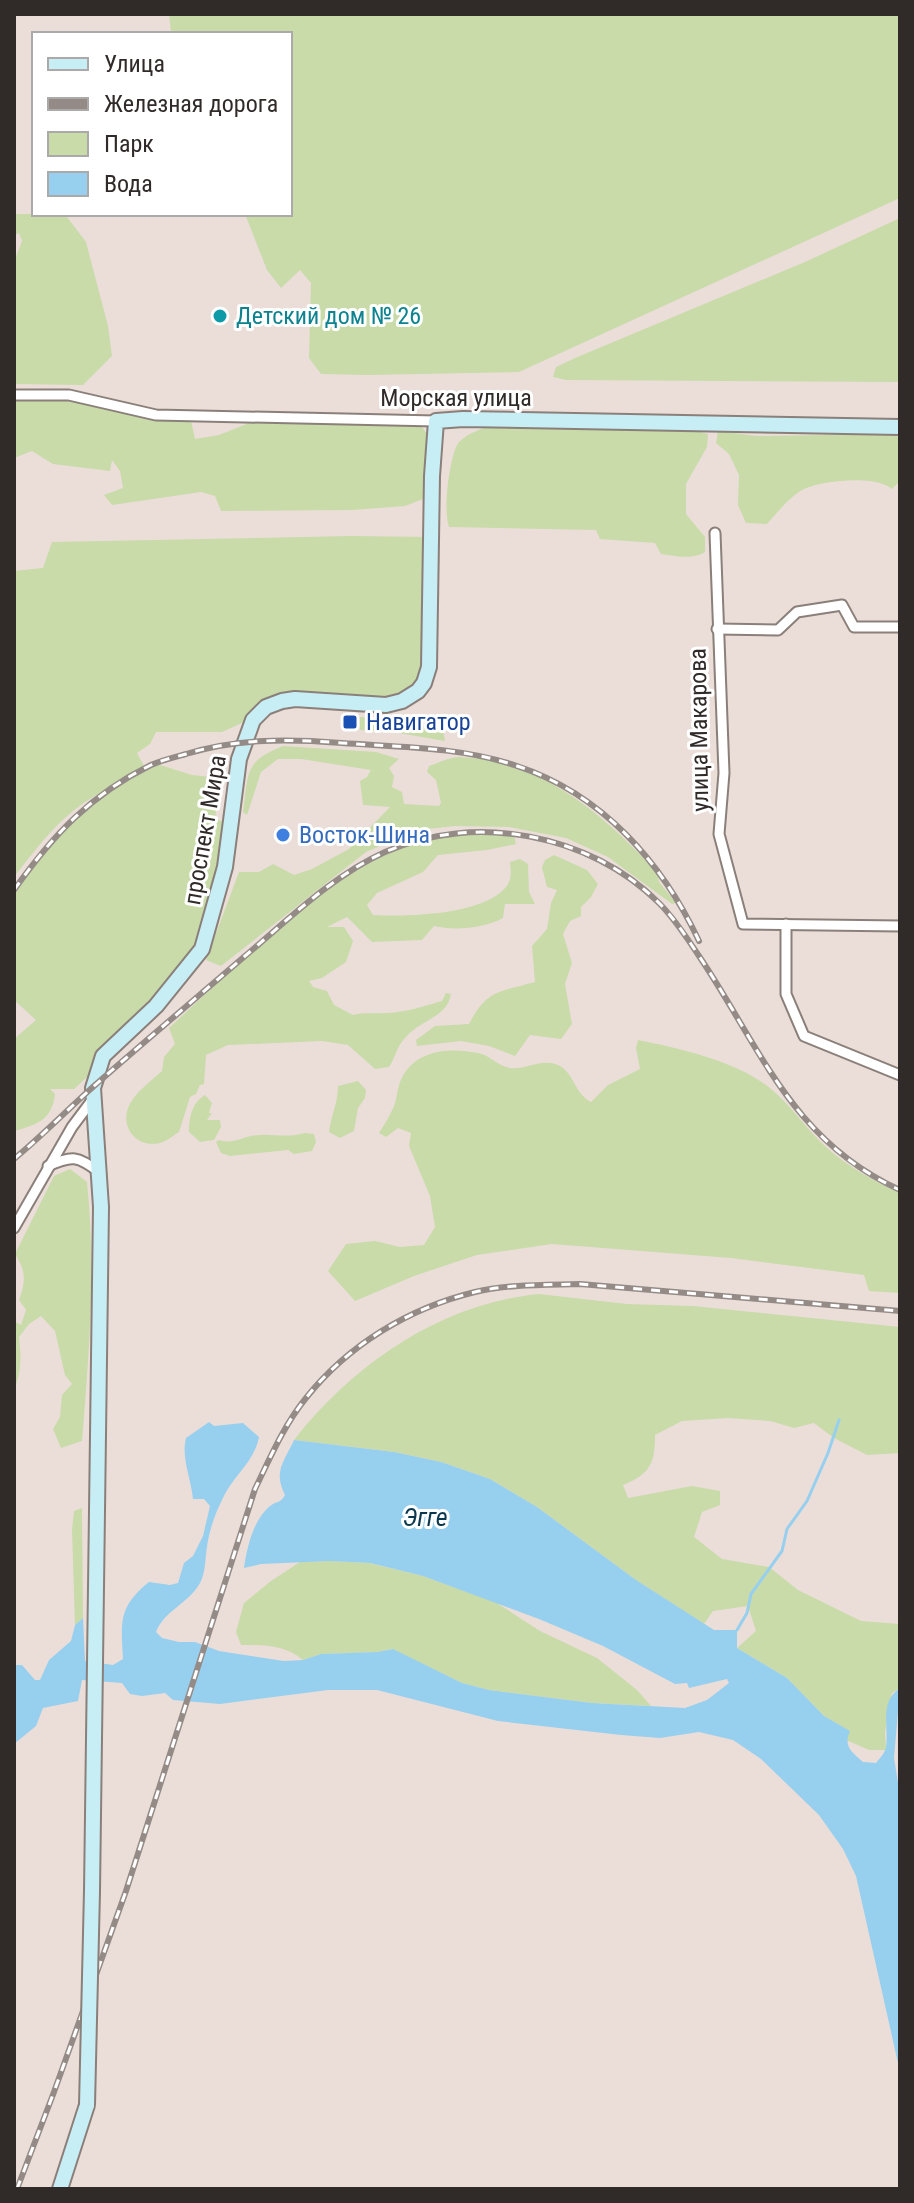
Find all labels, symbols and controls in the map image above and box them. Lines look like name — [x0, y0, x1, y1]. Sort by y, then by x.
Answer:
legend — [32, 32, 292, 216]
text: Улица — [104, 50, 165, 78]
text: Железная дорога — [104, 90, 278, 118]
text: Парк — [104, 130, 154, 158]
text: Вода — [104, 170, 153, 198]
place label: Детский дом № 26 — [236, 302, 421, 330]
marker: Детский дом № 26 — [211, 307, 229, 325]
street label: Морская улица — [380, 384, 532, 412]
street label: улица Макарова — [684, 648, 714, 812]
place label: Навигатор — [366, 708, 471, 736]
marker: Навигатор — [341, 713, 359, 731]
street label: проспект Мира — [178, 753, 232, 907]
place label: Восток-Шина — [299, 821, 430, 849]
marker: Восток-Шина — [274, 826, 292, 844]
water label: Эгге — [402, 1502, 448, 1532]

